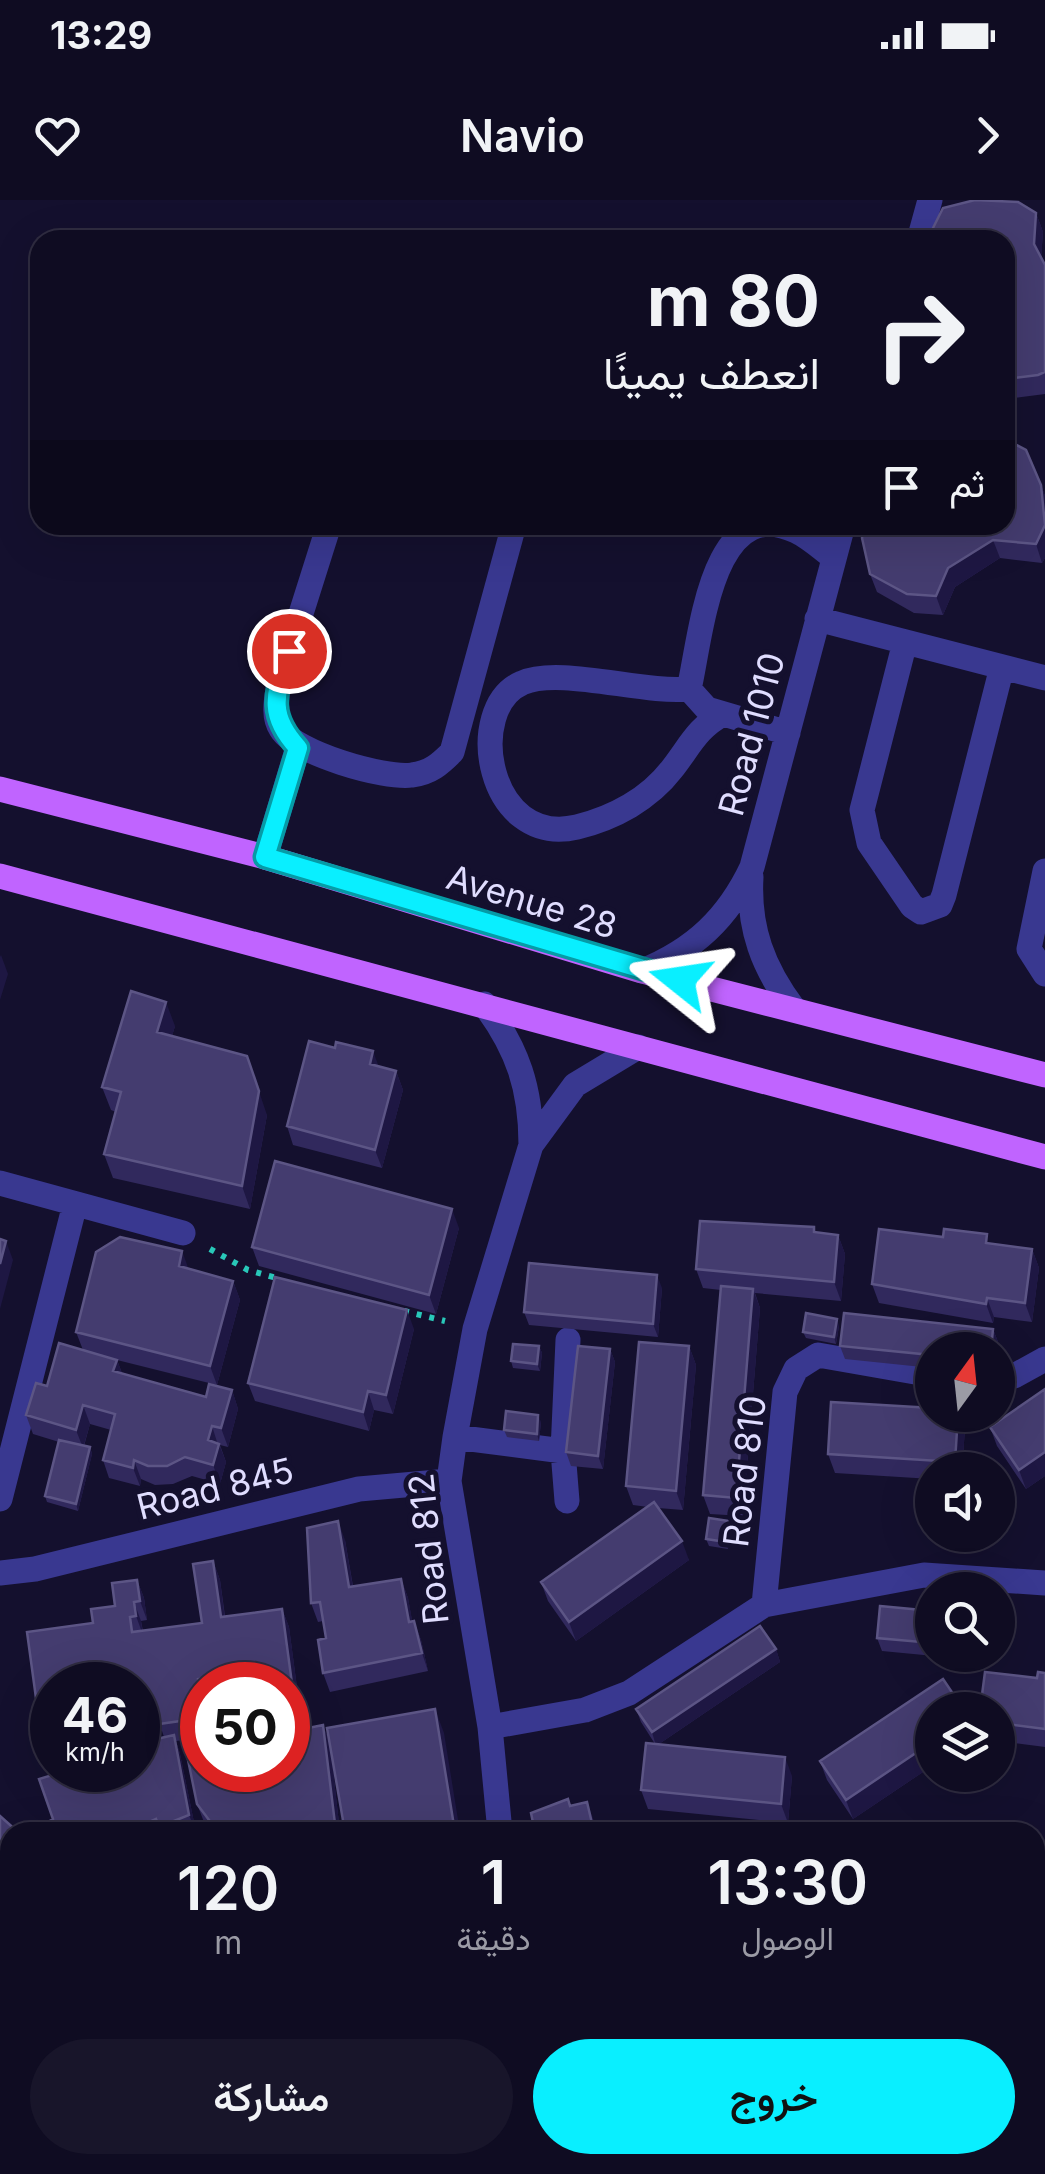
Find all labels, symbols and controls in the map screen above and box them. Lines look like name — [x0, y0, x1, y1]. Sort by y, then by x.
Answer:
text: 13:29 — [50, 12, 152, 58]
icon: heart — [30, 108, 85, 163]
text: Navio — [460, 108, 585, 163]
icon: forward — [960, 108, 1015, 163]
text: 80 m — [647, 258, 820, 343]
icon: right — [855, 270, 985, 400]
text: انعطف يمينًا — [603, 345, 820, 400]
icon: arrive — [874, 460, 929, 515]
text: ثم — [949, 460, 985, 506]
pin — [247, 609, 332, 694]
icon: arrive — [262, 624, 317, 679]
street label: Road 1010 — [709, 648, 793, 820]
street label: Avenue 28 — [442, 855, 622, 947]
position arrow — [628, 928, 732, 1032]
north arrow — [915, 1332, 1015, 1432]
map controls — [915, 1332, 1015, 1792]
street label: Road 810 — [714, 1393, 774, 1549]
street label: Road 845 — [132, 1448, 298, 1528]
button: sound — [915, 1452, 1015, 1552]
street label: Road 812 — [399, 1471, 457, 1627]
button: search — [915, 1572, 1015, 1672]
speed limit sign: 50 — [180, 1662, 310, 1792]
text: 46 — [62, 1685, 128, 1745]
button: layers — [915, 1692, 1015, 1792]
text: km/h — [65, 1737, 125, 1767]
text: 1 — [481, 1846, 506, 1918]
text: 13:30 — [708, 1846, 868, 1918]
text: 120 — [177, 1852, 279, 1924]
text: دقيقة — [456, 1919, 531, 1958]
text: الوصول — [742, 1919, 834, 1958]
text: m — [214, 1923, 242, 1962]
button: مشاركة — [30, 2039, 513, 2154]
button: خروج — [533, 2039, 1015, 2154]

